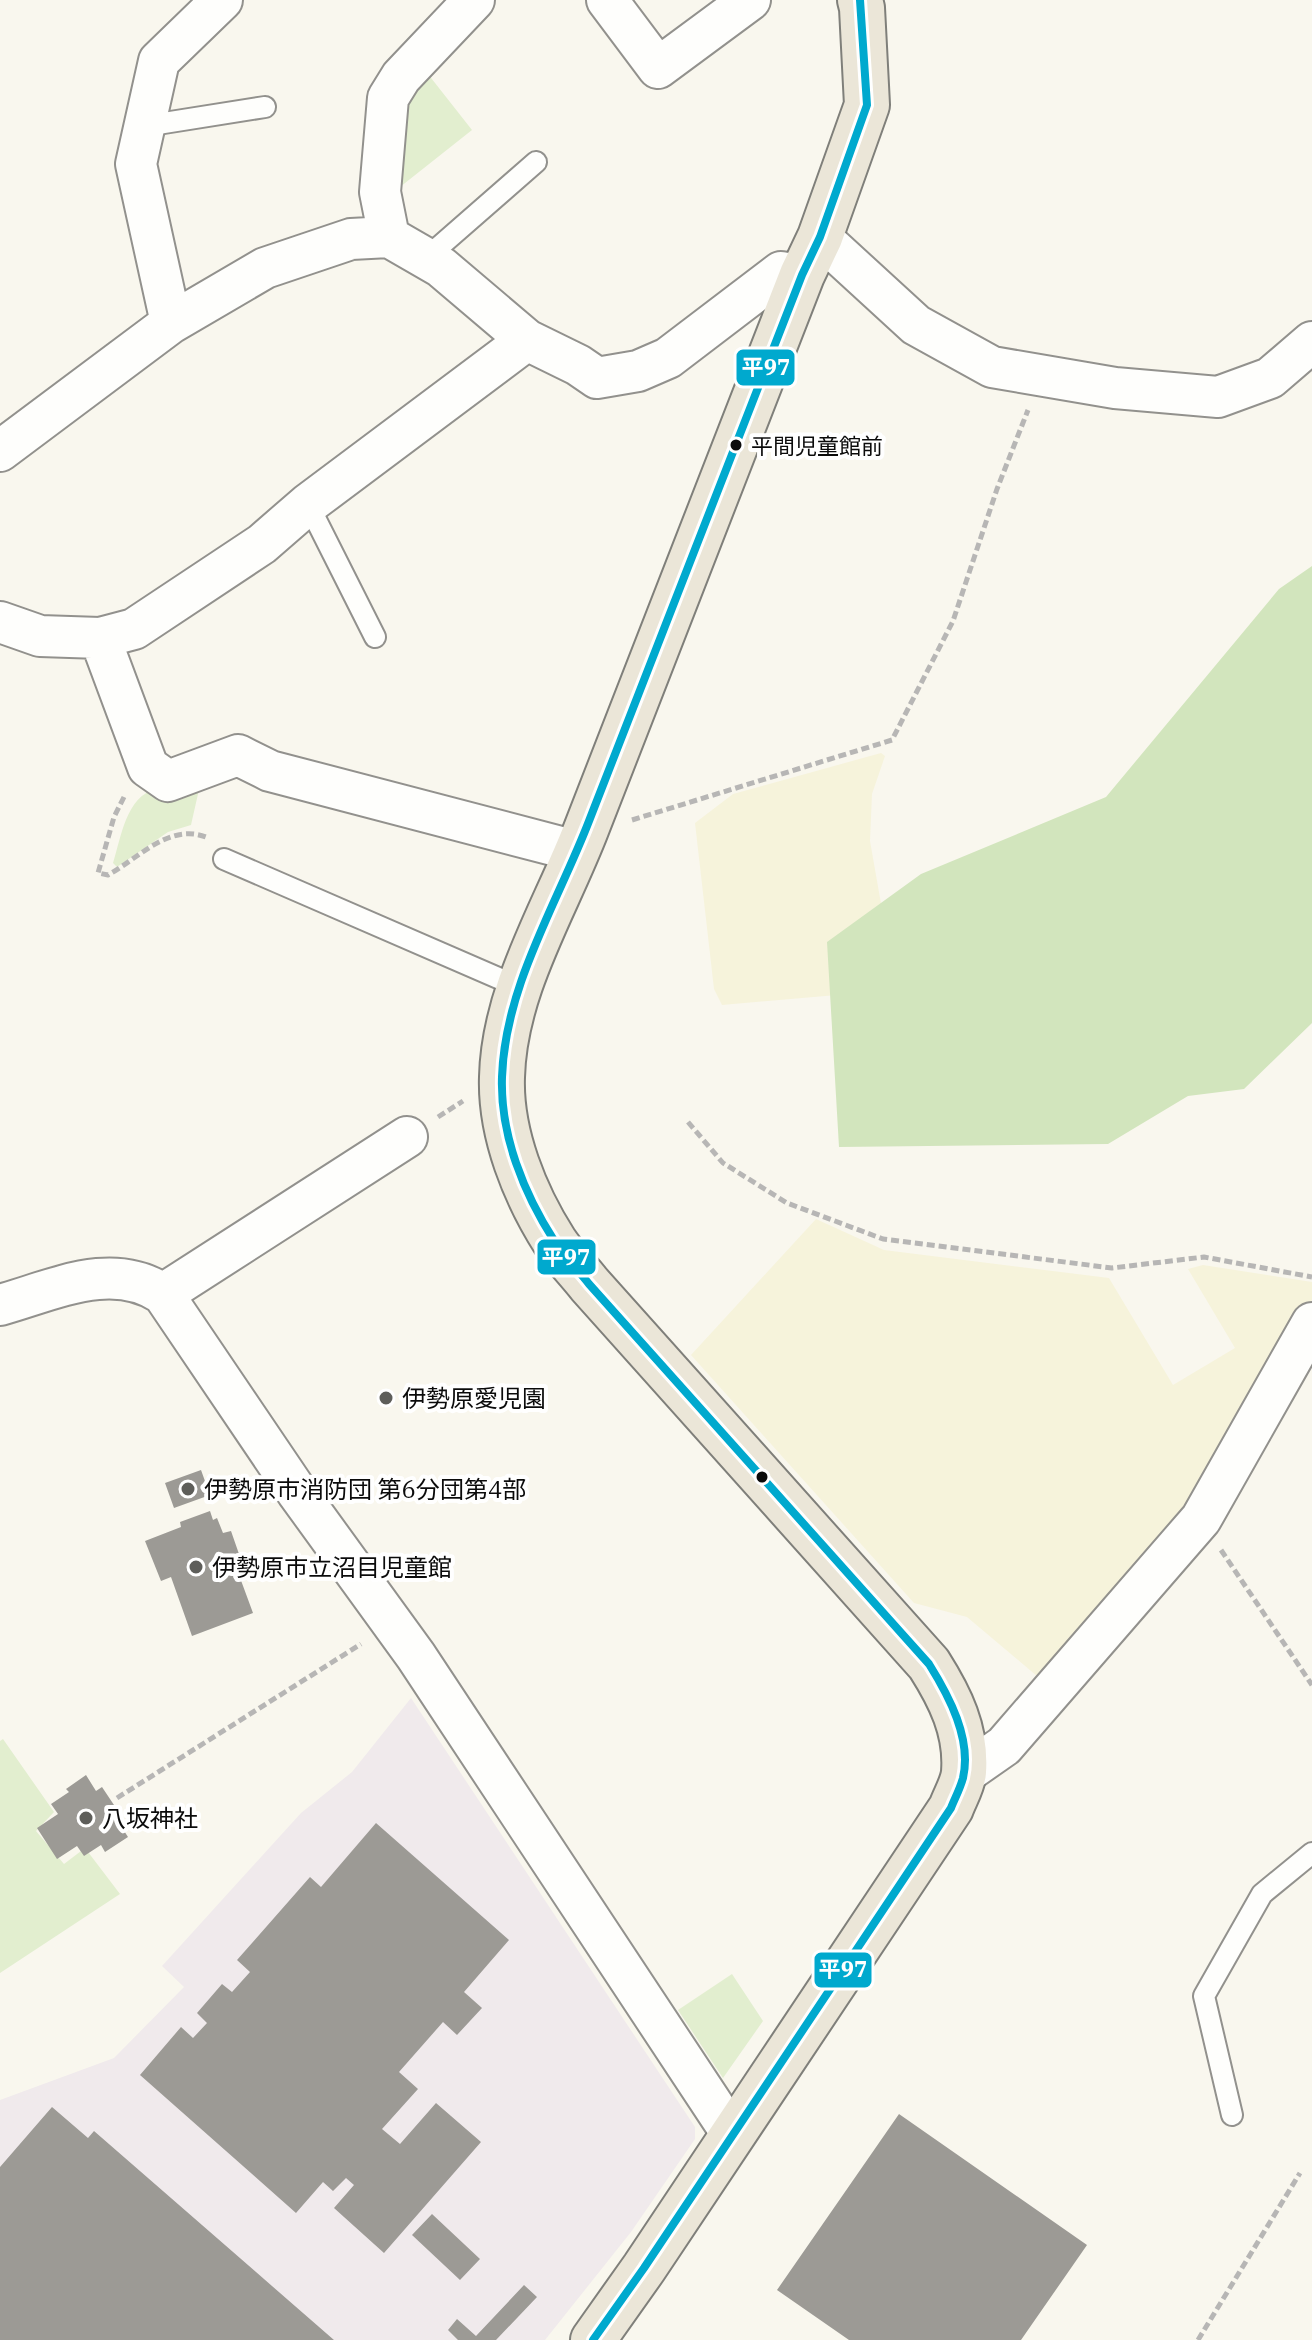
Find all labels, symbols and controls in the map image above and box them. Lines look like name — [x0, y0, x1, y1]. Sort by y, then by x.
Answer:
line badge: 平97 — [735, 348, 796, 387]
text: 平97 — [742, 352, 790, 381]
place label: 平間児童館前 — [751, 431, 883, 460]
marker: 平間児童館前 — [728, 437, 744, 453]
line badge: 平97 — [536, 1238, 597, 1276]
text: 平97 — [542, 1242, 590, 1271]
place label: 伊勢原愛児園 — [402, 1382, 546, 1414]
marker: 伊勢原愛児園 — [377, 1389, 395, 1407]
unlabelled marker — [754, 1469, 770, 1485]
place label: 伊勢原市消防団 第6分団第4部 — [204, 1473, 526, 1505]
marker: 伊勢原市消防団 第6分団第4部 — [179, 1480, 197, 1498]
place label: 伊勢原市立沼目児童館 — [212, 1551, 452, 1583]
marker: 伊勢原市立沼目児童館 — [187, 1558, 205, 1576]
place label: 八坂神社 — [102, 1802, 198, 1834]
marker: 八坂神社 — [77, 1809, 95, 1827]
line badge: 平97 — [813, 1951, 873, 1989]
text: 平97 — [819, 1954, 867, 1983]

